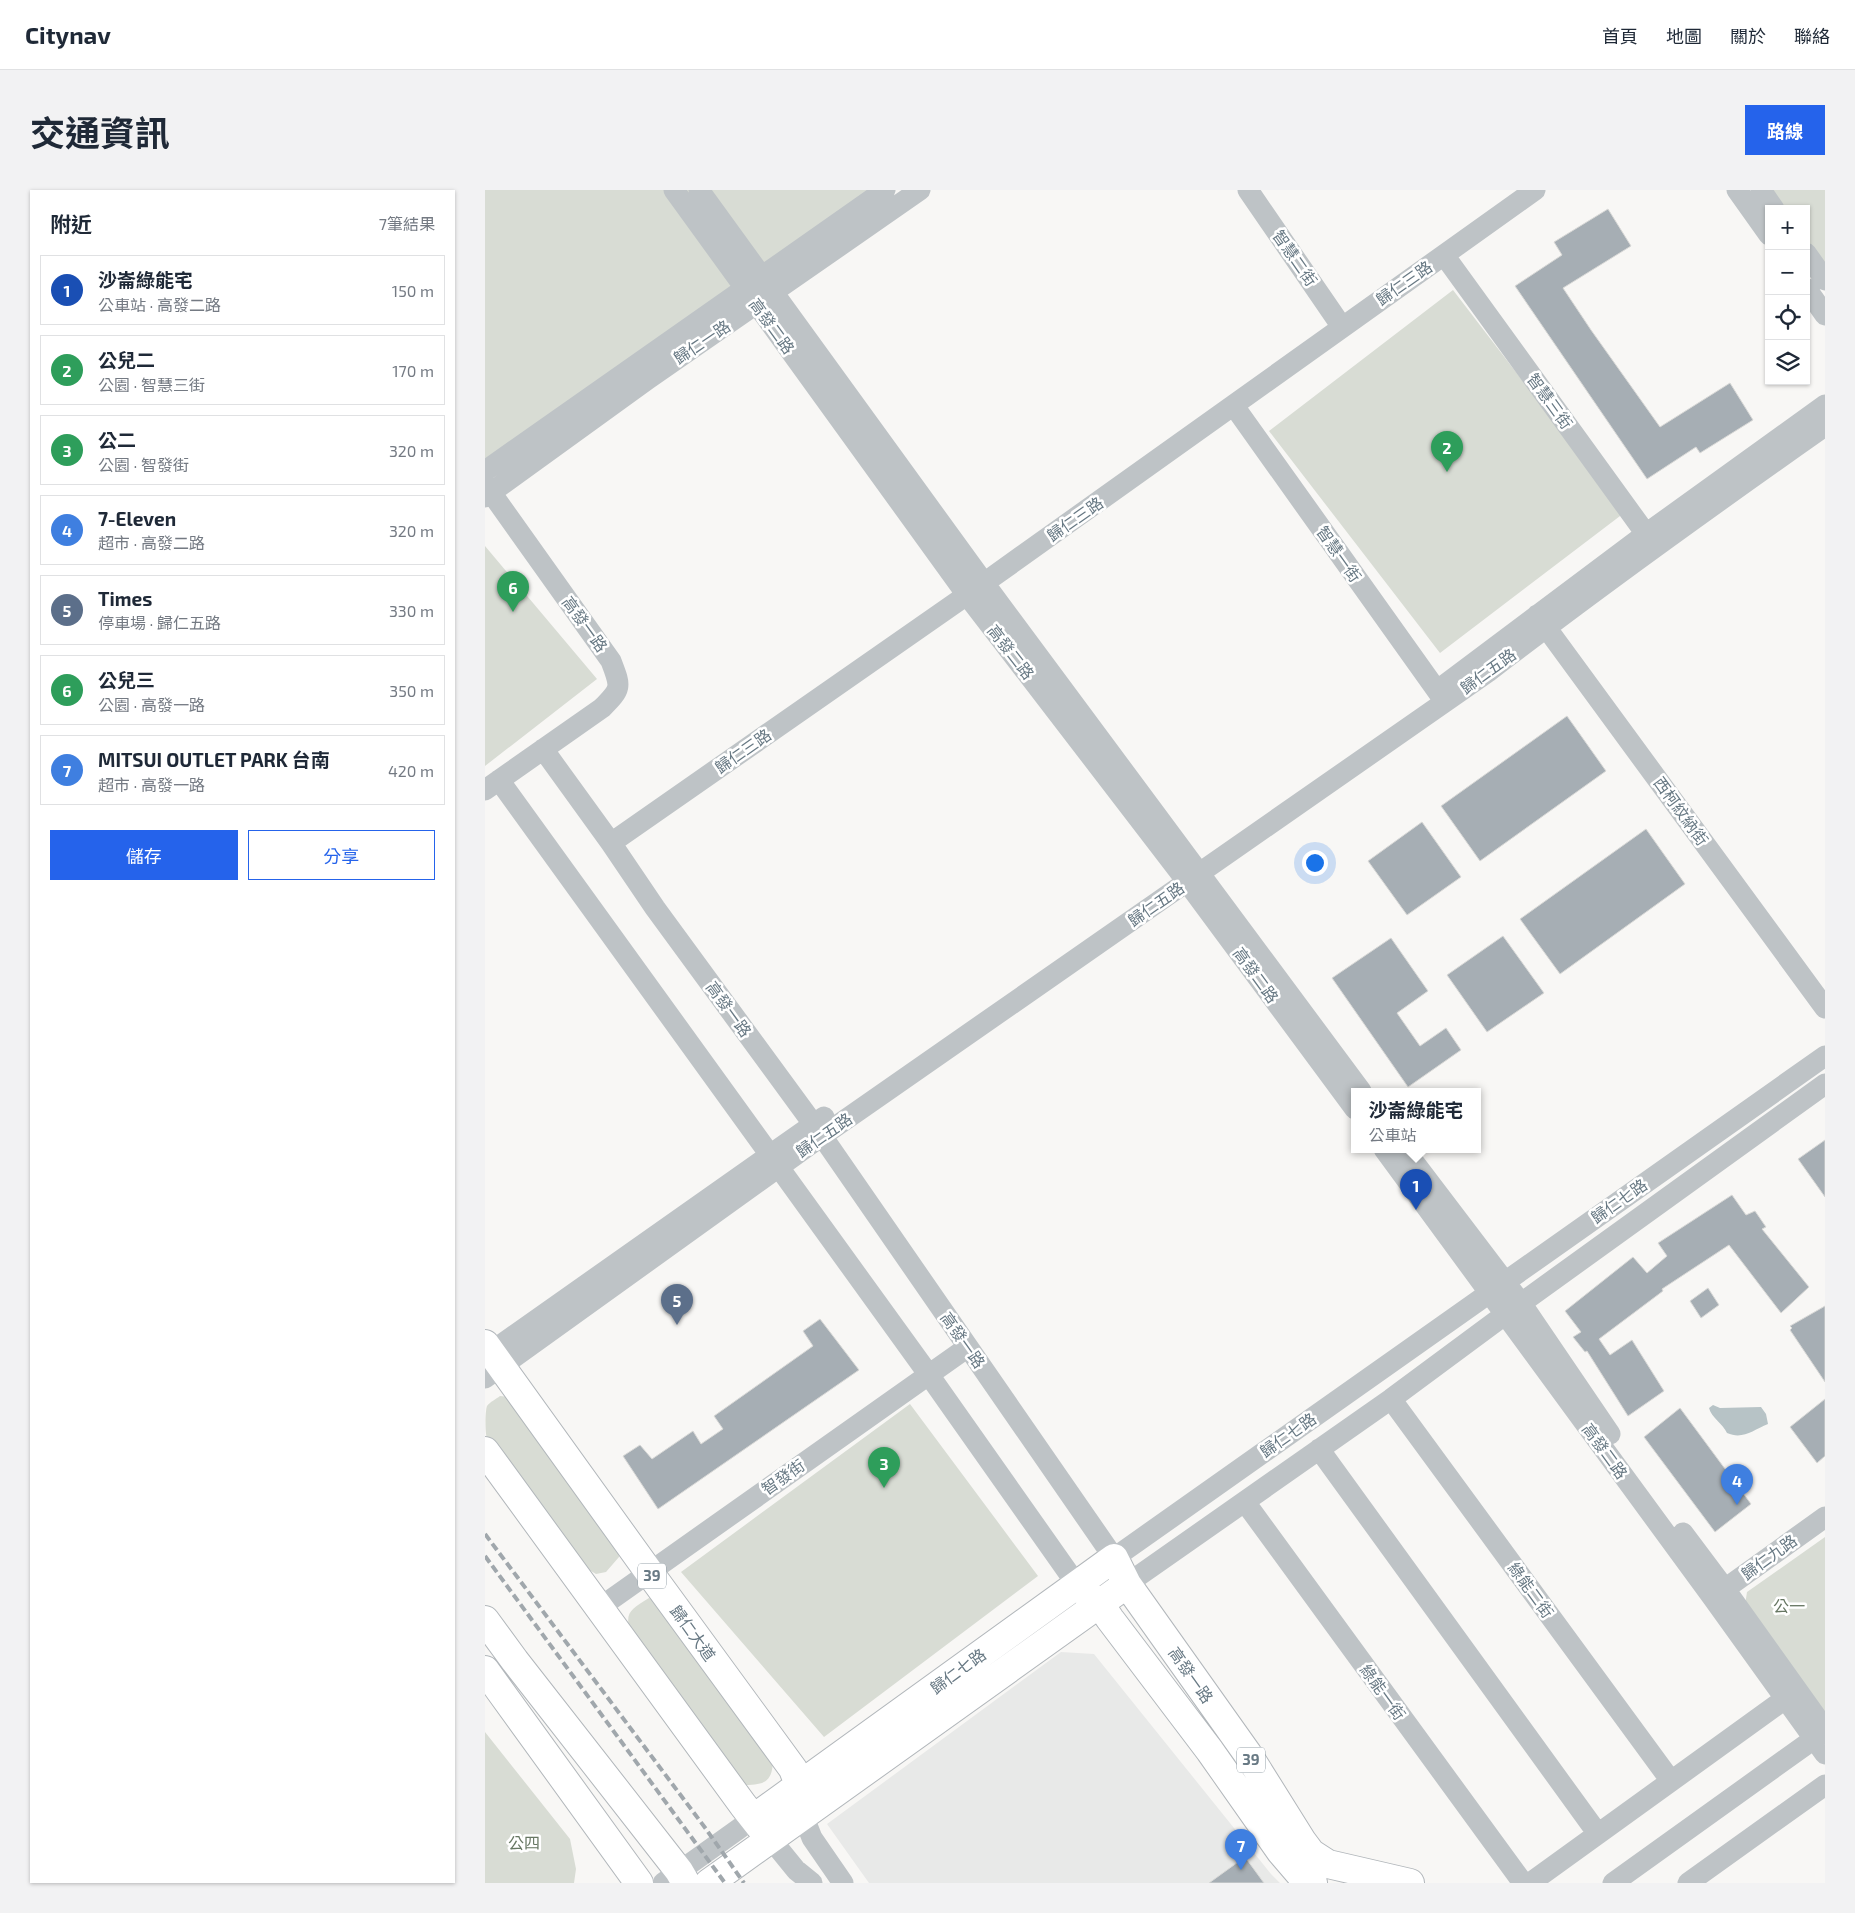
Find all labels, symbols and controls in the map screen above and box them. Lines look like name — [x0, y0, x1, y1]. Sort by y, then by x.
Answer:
text: Citynav — [25, 20, 111, 49]
text: 首頁 — [1602, 25, 1638, 47]
text: 地圖 — [1666, 25, 1702, 47]
text: 關於 — [1730, 25, 1766, 47]
text: 聯絡 — [1794, 25, 1830, 47]
button: 路線 — [1745, 105, 1825, 155]
text: 交通資訊 — [30, 111, 170, 153]
map controls — [1765, 205, 1810, 385]
button: + — [1765, 205, 1810, 250]
text: 附近 — [50, 211, 92, 236]
text: 7筆結果 — [379, 214, 435, 233]
street label: 智慧二街 — [1269, 226, 1322, 289]
button: − — [1765, 250, 1810, 295]
street label: 歸仁三路 — [1372, 256, 1435, 309]
text: 沙崙綠能宅 — [98, 268, 193, 291]
text: 1 — [64, 281, 70, 300]
text: 150 m — [392, 281, 434, 300]
street label: 高發二路 — [746, 294, 799, 357]
text: 公車站 · 高發二路 — [98, 295, 221, 314]
button: locate — [1765, 295, 1810, 340]
street label: 歸仁一路 — [670, 316, 734, 367]
button: layers — [1765, 340, 1810, 385]
text: 公兒二 — [98, 348, 155, 371]
text: 2 — [62, 361, 72, 380]
text: 170 m — [392, 361, 434, 380]
street label: 智慧三街 — [1524, 369, 1577, 432]
text: 公園 · 智慧三街 — [98, 375, 205, 394]
text: 公二 — [98, 428, 136, 451]
pin: 2 — [1431, 431, 1463, 472]
text: 3 — [62, 441, 72, 460]
text: 320 m — [389, 441, 434, 460]
text: 公園 · 智發街 — [98, 455, 189, 474]
street label: 歸仁三路 — [1043, 492, 1106, 545]
text: 7-Eleven — [98, 507, 176, 530]
text: 4 — [62, 521, 72, 540]
text: 320 m — [389, 521, 434, 540]
street label: 智慧一街 — [1313, 522, 1366, 585]
text: 超市 · 高發二路 — [98, 533, 205, 552]
pin: 6 — [497, 571, 529, 612]
text: Times — [98, 587, 152, 610]
street label: 高發一路 — [559, 592, 612, 655]
text: 5 — [63, 601, 71, 620]
text: 330 m — [389, 601, 434, 620]
text: 停車場 · 歸仁五路 — [98, 613, 221, 632]
street label: 高發二路 — [984, 621, 1039, 683]
street label: 歸仁五路 — [1456, 644, 1519, 697]
text: 公兒三 — [98, 668, 155, 691]
text: 6 — [62, 681, 72, 700]
text: 350 m — [389, 681, 434, 700]
text: 公園 · 高發一路 — [98, 695, 205, 714]
street label: 歸仁三路 — [711, 724, 774, 777]
text: MITSUI OUTLET PARK 台南 — [98, 748, 330, 771]
text: 7 — [63, 761, 71, 780]
text: 420 m — [388, 761, 434, 780]
street label: 西柯紋納街 — [1650, 773, 1713, 849]
text: 超市 · 高發一路 — [98, 775, 205, 794]
button: 儲存 — [50, 830, 238, 880]
button: 分享 — [248, 830, 435, 880]
your location — [1302, 850, 1328, 876]
street label: 歸仁五路 — [1124, 877, 1187, 930]
street label: 高發二路 — [1230, 943, 1283, 1006]
street label: 高發一路 — [703, 977, 756, 1040]
popup — [1351, 1088, 1481, 1153]
text: 沙崙綠能宅 — [1368, 1098, 1464, 1121]
street label: 歸仁五路 — [792, 1108, 855, 1161]
text: 公車站 — [1368, 1125, 1417, 1144]
pin: 1 — [1400, 1169, 1432, 1210]
street label: 歸仁七路 — [1587, 1174, 1650, 1227]
pin: 5 — [661, 1284, 693, 1325]
street label: 高發一路 — [937, 1308, 990, 1371]
street label: 歸仁七路 — [1256, 1408, 1319, 1461]
street label: 高發二路 — [1579, 1419, 1632, 1482]
pin: 3 — [868, 1447, 900, 1488]
street label: 智發街 — [758, 1455, 808, 1498]
pin: 4 — [1721, 1464, 1753, 1505]
street label: 歸仁九路 — [1737, 1530, 1800, 1583]
street label: 綠能二街 — [1505, 1558, 1558, 1621]
road number: 39 — [638, 1564, 666, 1588]
park label: 公一 — [1773, 1596, 1805, 1615]
street label: 歸仁大道 — [667, 1601, 720, 1664]
street label: 高發一路 — [1165, 1643, 1218, 1706]
street label: 歸仁七路 — [926, 1644, 989, 1697]
street label: 綠能一街 — [1357, 1660, 1410, 1723]
road number: 39 — [1237, 1748, 1265, 1772]
pin: 7 — [1225, 1829, 1257, 1870]
park label: 公四 — [508, 1833, 540, 1852]

